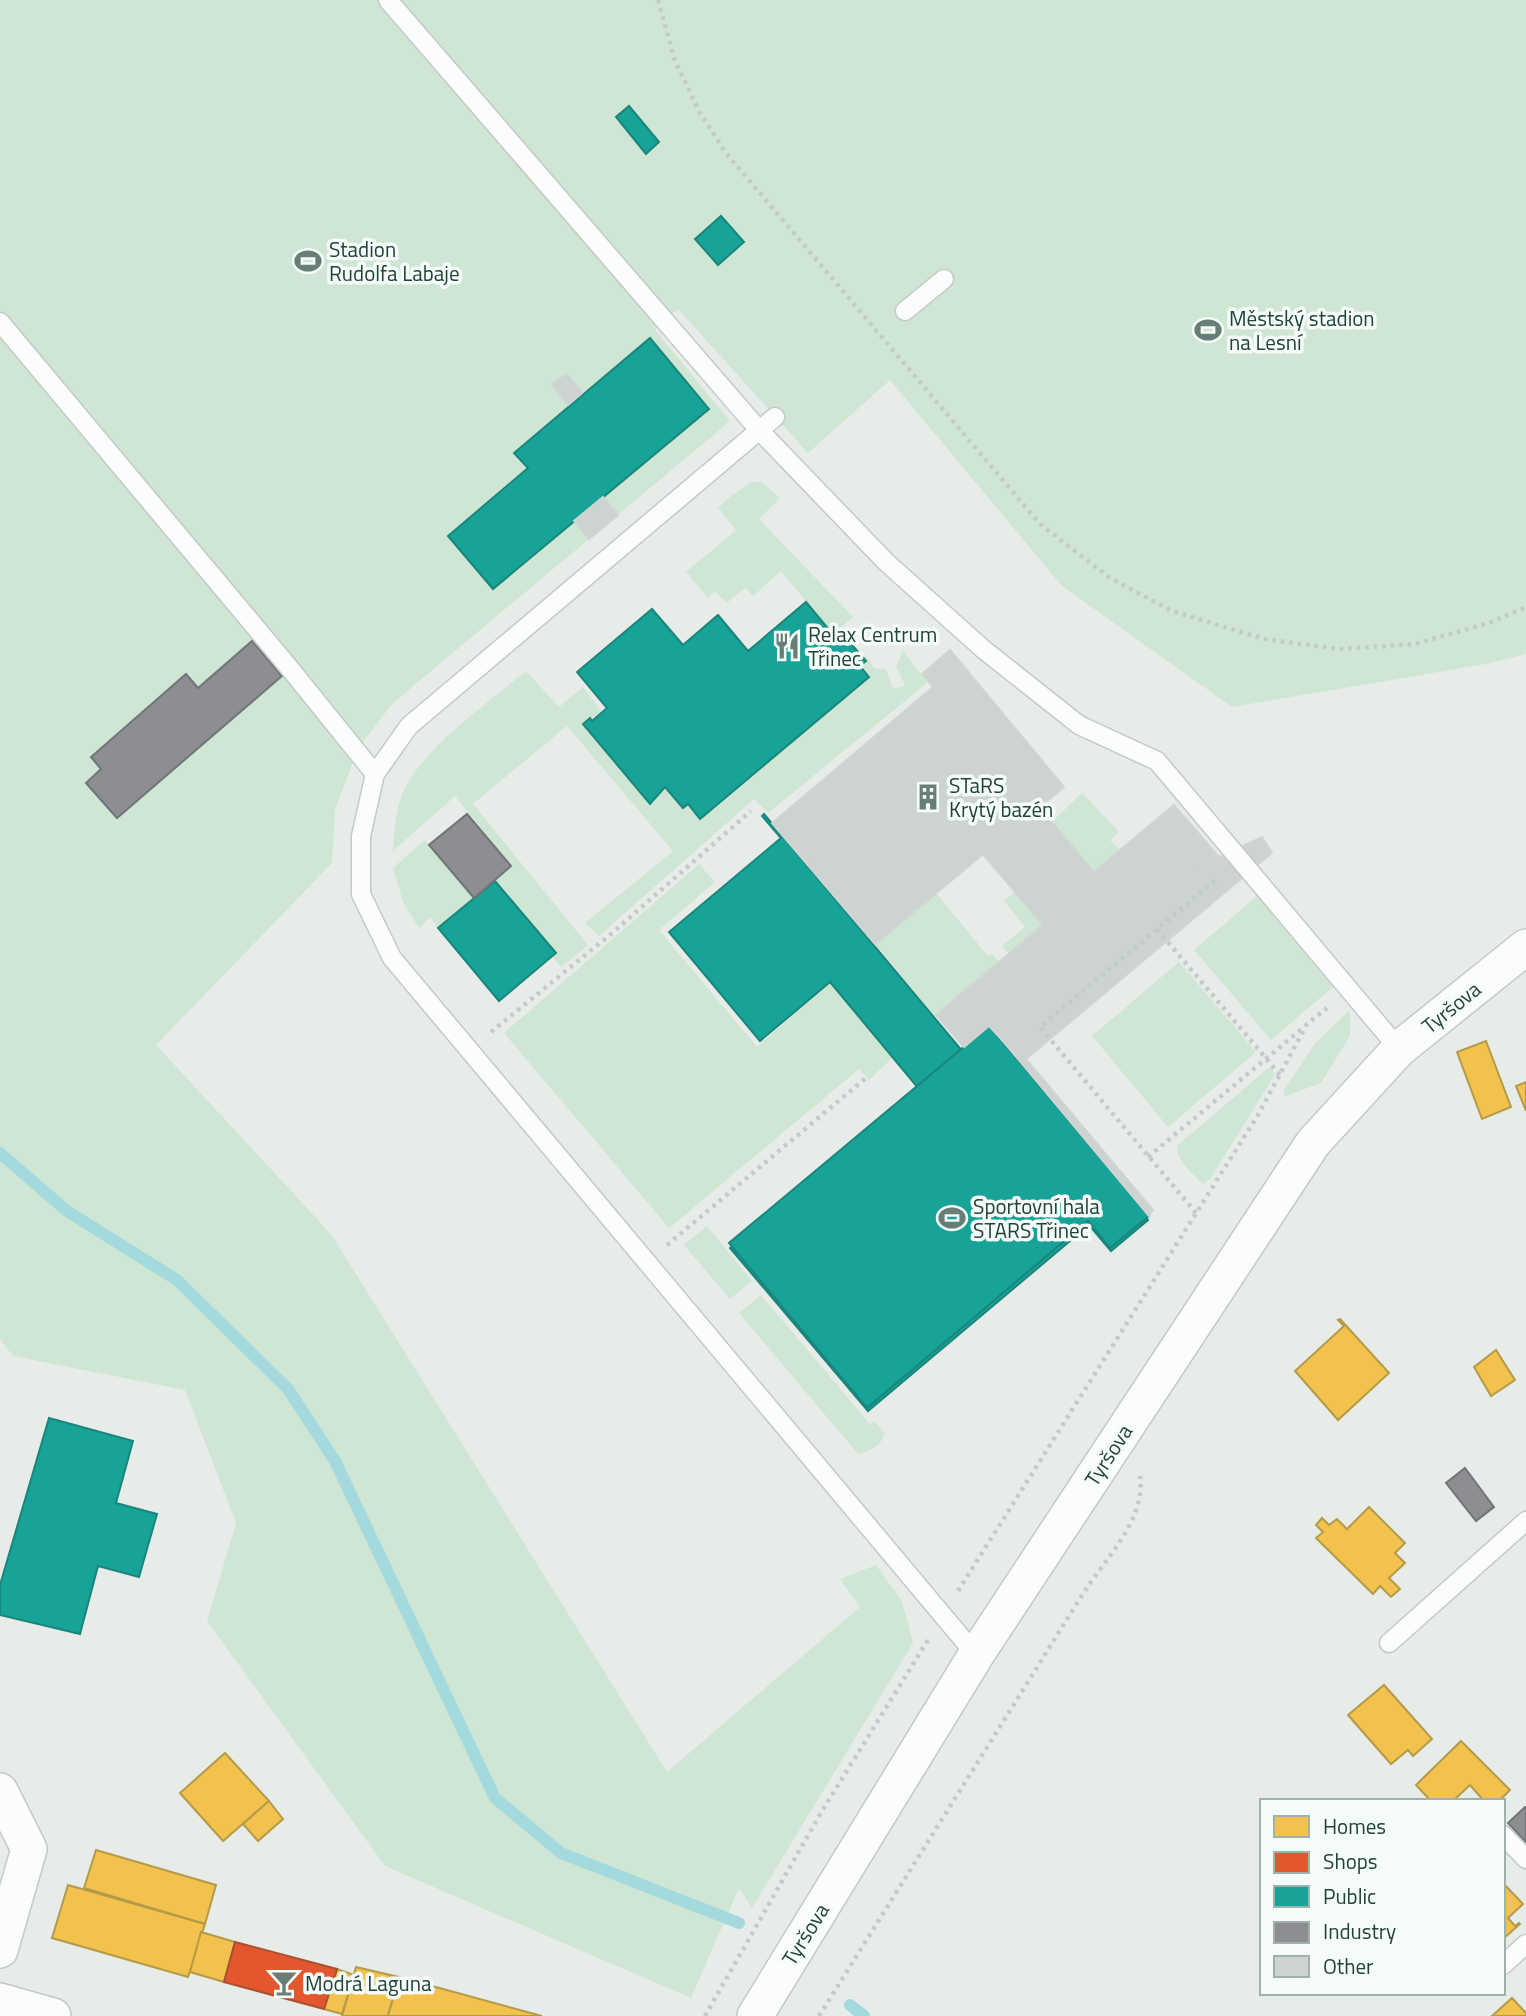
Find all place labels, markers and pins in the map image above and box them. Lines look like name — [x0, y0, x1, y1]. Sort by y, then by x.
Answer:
place label: Stadion Rudolfa Labaje — [329, 233, 460, 289]
sports icon: Stadion Rudolfa Labaje — [293, 246, 323, 276]
place label: Městský stadion na Lesní — [1229, 302, 1375, 358]
sports icon: Městský stadion na Lesní — [1193, 315, 1223, 345]
place label: Relax Centrum Třinec — [808, 618, 937, 674]
restaurant icon: Relax Centrum Třinec — [772, 631, 802, 661]
place label: STaRS Krytý bazén — [949, 769, 1053, 825]
building icon: STaRS Krytý bazén — [913, 782, 943, 812]
place label: Sportovní hala STARS Třinec — [973, 1190, 1100, 1246]
sports icon: Sportovní hala STARS Třinec — [937, 1203, 967, 1233]
place label: Modrá Laguna — [305, 1967, 432, 1999]
bar icon: Modrá Laguna — [269, 1968, 299, 1998]

